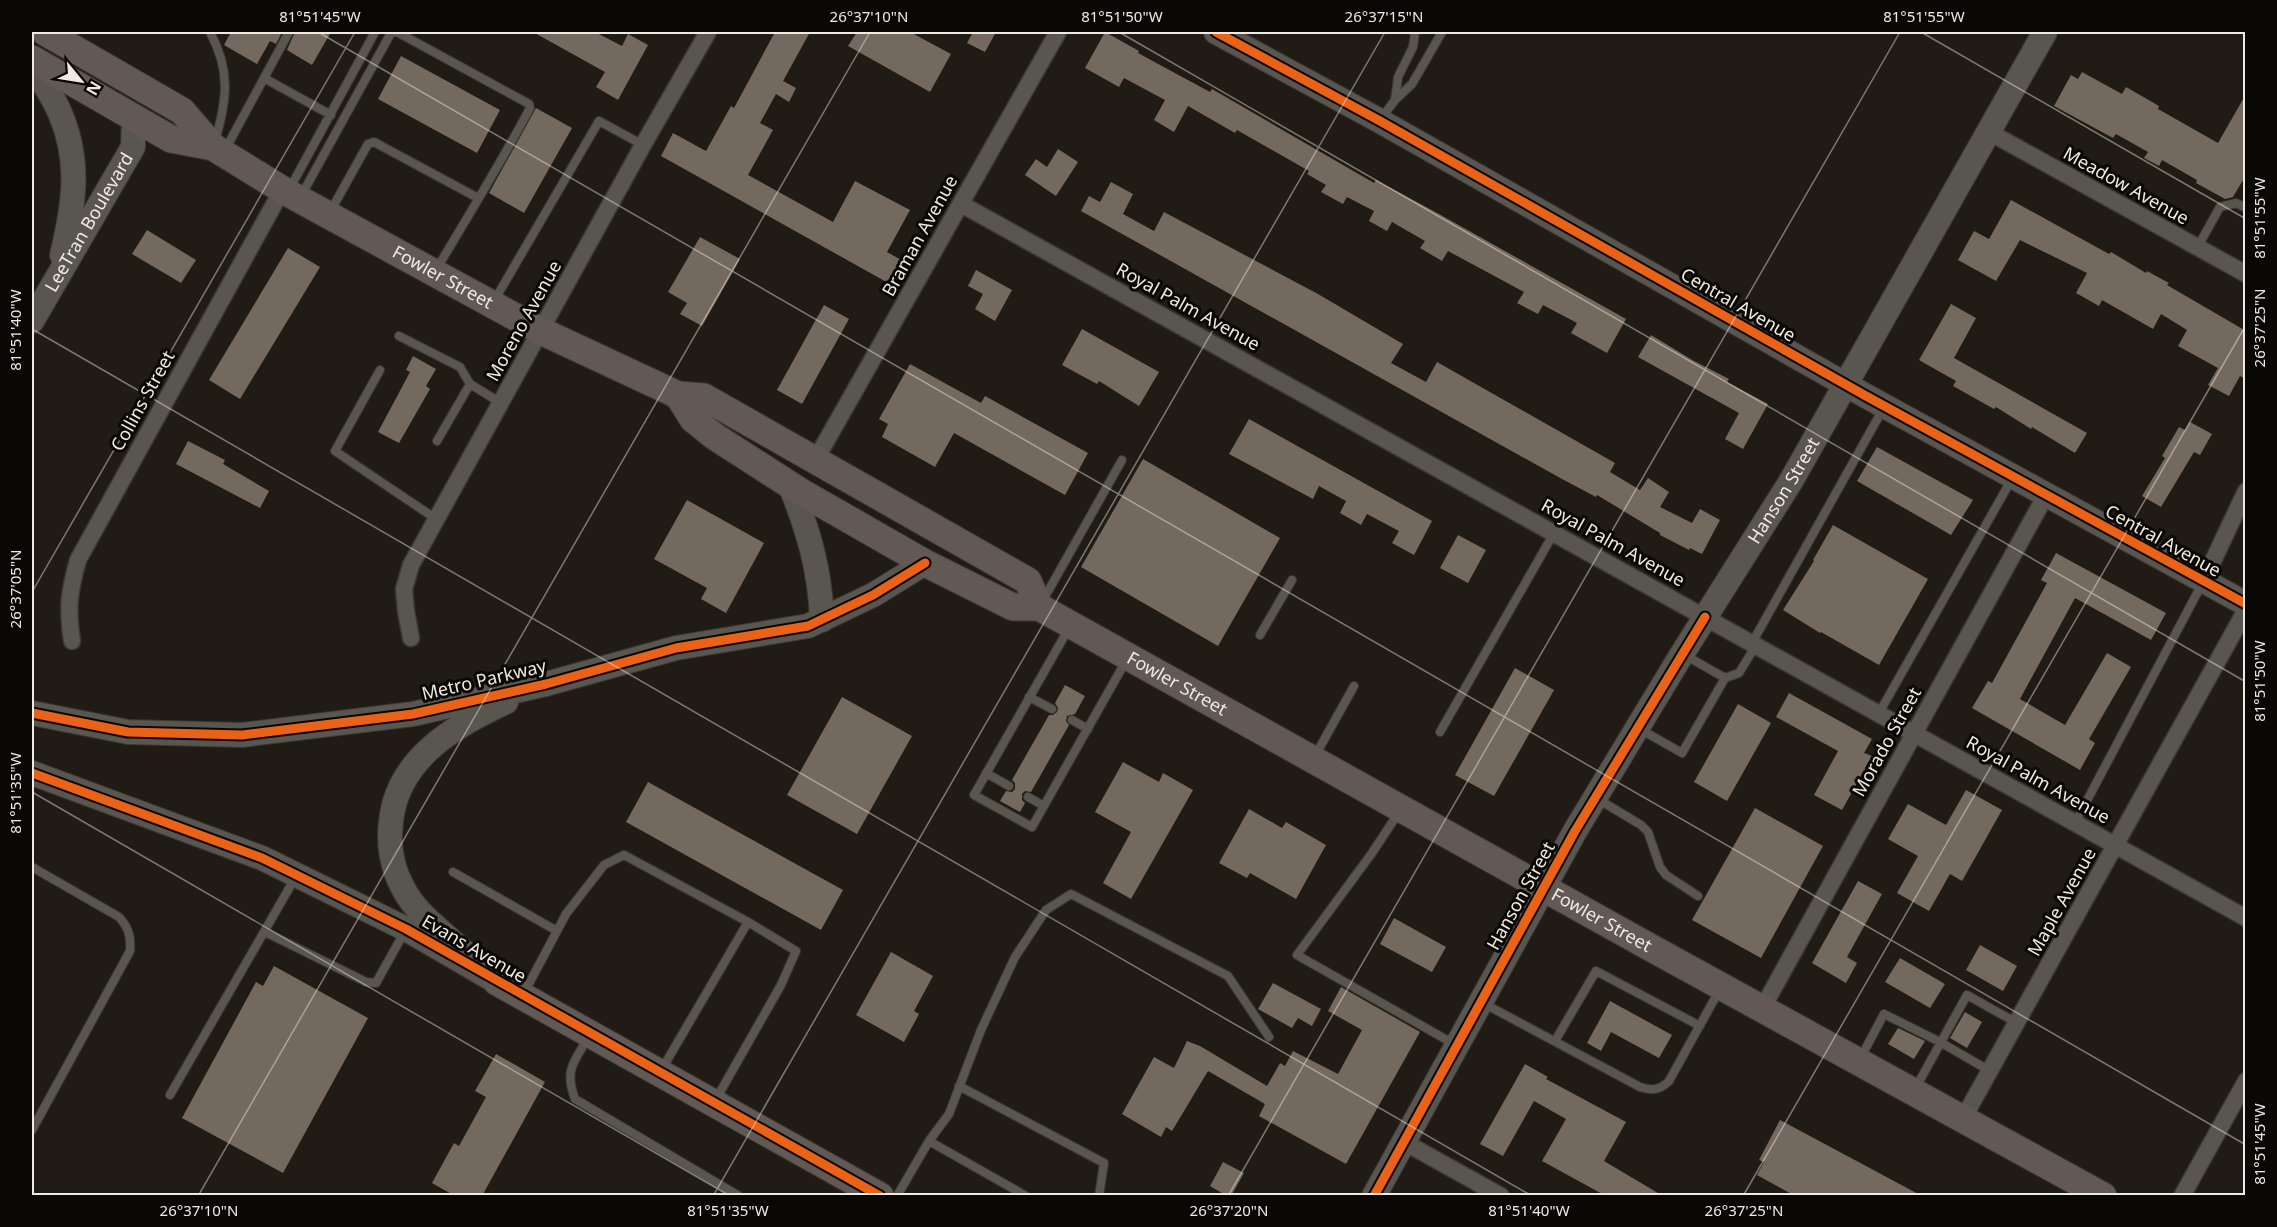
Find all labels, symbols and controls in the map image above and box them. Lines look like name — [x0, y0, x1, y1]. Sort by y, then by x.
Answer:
text: 81°51'45"W — [279, 6, 361, 26]
text: 26°37'10"N — [830, 6, 908, 26]
text: 81°51'50"W — [1081, 6, 1163, 26]
text: 26°37'15"N — [1345, 6, 1423, 26]
text: 81°51'55"W — [1883, 6, 1965, 26]
north arrow — [51, 51, 111, 111]
text: N — [81, 77, 107, 100]
street label: Meadow Avenue — [2059, 141, 2194, 230]
street label: LeeTran Boulevard — [38, 148, 138, 296]
street label: Braman Avenue — [876, 171, 962, 300]
text: 81°51'55"W — [2249, 177, 2269, 259]
street label: Fowler Street — [389, 239, 498, 314]
street label: Moreno Avenue — [480, 256, 566, 385]
street label: Royal Palm Avenue — [1112, 257, 1265, 356]
street label: Central Avenue — [1677, 262, 1800, 347]
text: 81°51'40"W — [5, 289, 25, 371]
text: 26°37'25"N — [2249, 289, 2269, 367]
street label: Collins Street — [105, 346, 180, 455]
street label: Hanson Street — [1742, 432, 1825, 548]
street label: Royal Palm Avenue — [1537, 493, 1690, 592]
street label: Central Avenue — [2101, 498, 2226, 582]
text: 26°37'05"N — [5, 550, 25, 628]
text: 81°51'50"W — [2249, 640, 2269, 722]
street label: Fowler Street — [1123, 645, 1232, 721]
street label: Metro Parkway — [419, 653, 549, 705]
street label: Morado Street — [1846, 682, 1926, 800]
street label: Royal Palm Avenue — [1962, 730, 2115, 829]
text: 81°51'35"W — [5, 752, 25, 834]
street label: Hanson Street — [1481, 837, 1560, 954]
street label: Maple Avenue — [2021, 843, 2101, 960]
street label: Fowler Street — [1548, 882, 1657, 957]
street label: Evans Avenue — [418, 909, 531, 988]
text: 81°51'45"W — [2249, 1103, 2269, 1185]
text: 26°37'10"N — [160, 1200, 238, 1220]
text: 81°51'35"W — [687, 1200, 769, 1220]
text: 26°37'20"N — [1190, 1200, 1268, 1220]
text: 81°51'40"W — [1488, 1200, 1570, 1220]
text: 26°37'25"N — [1705, 1200, 1783, 1220]

